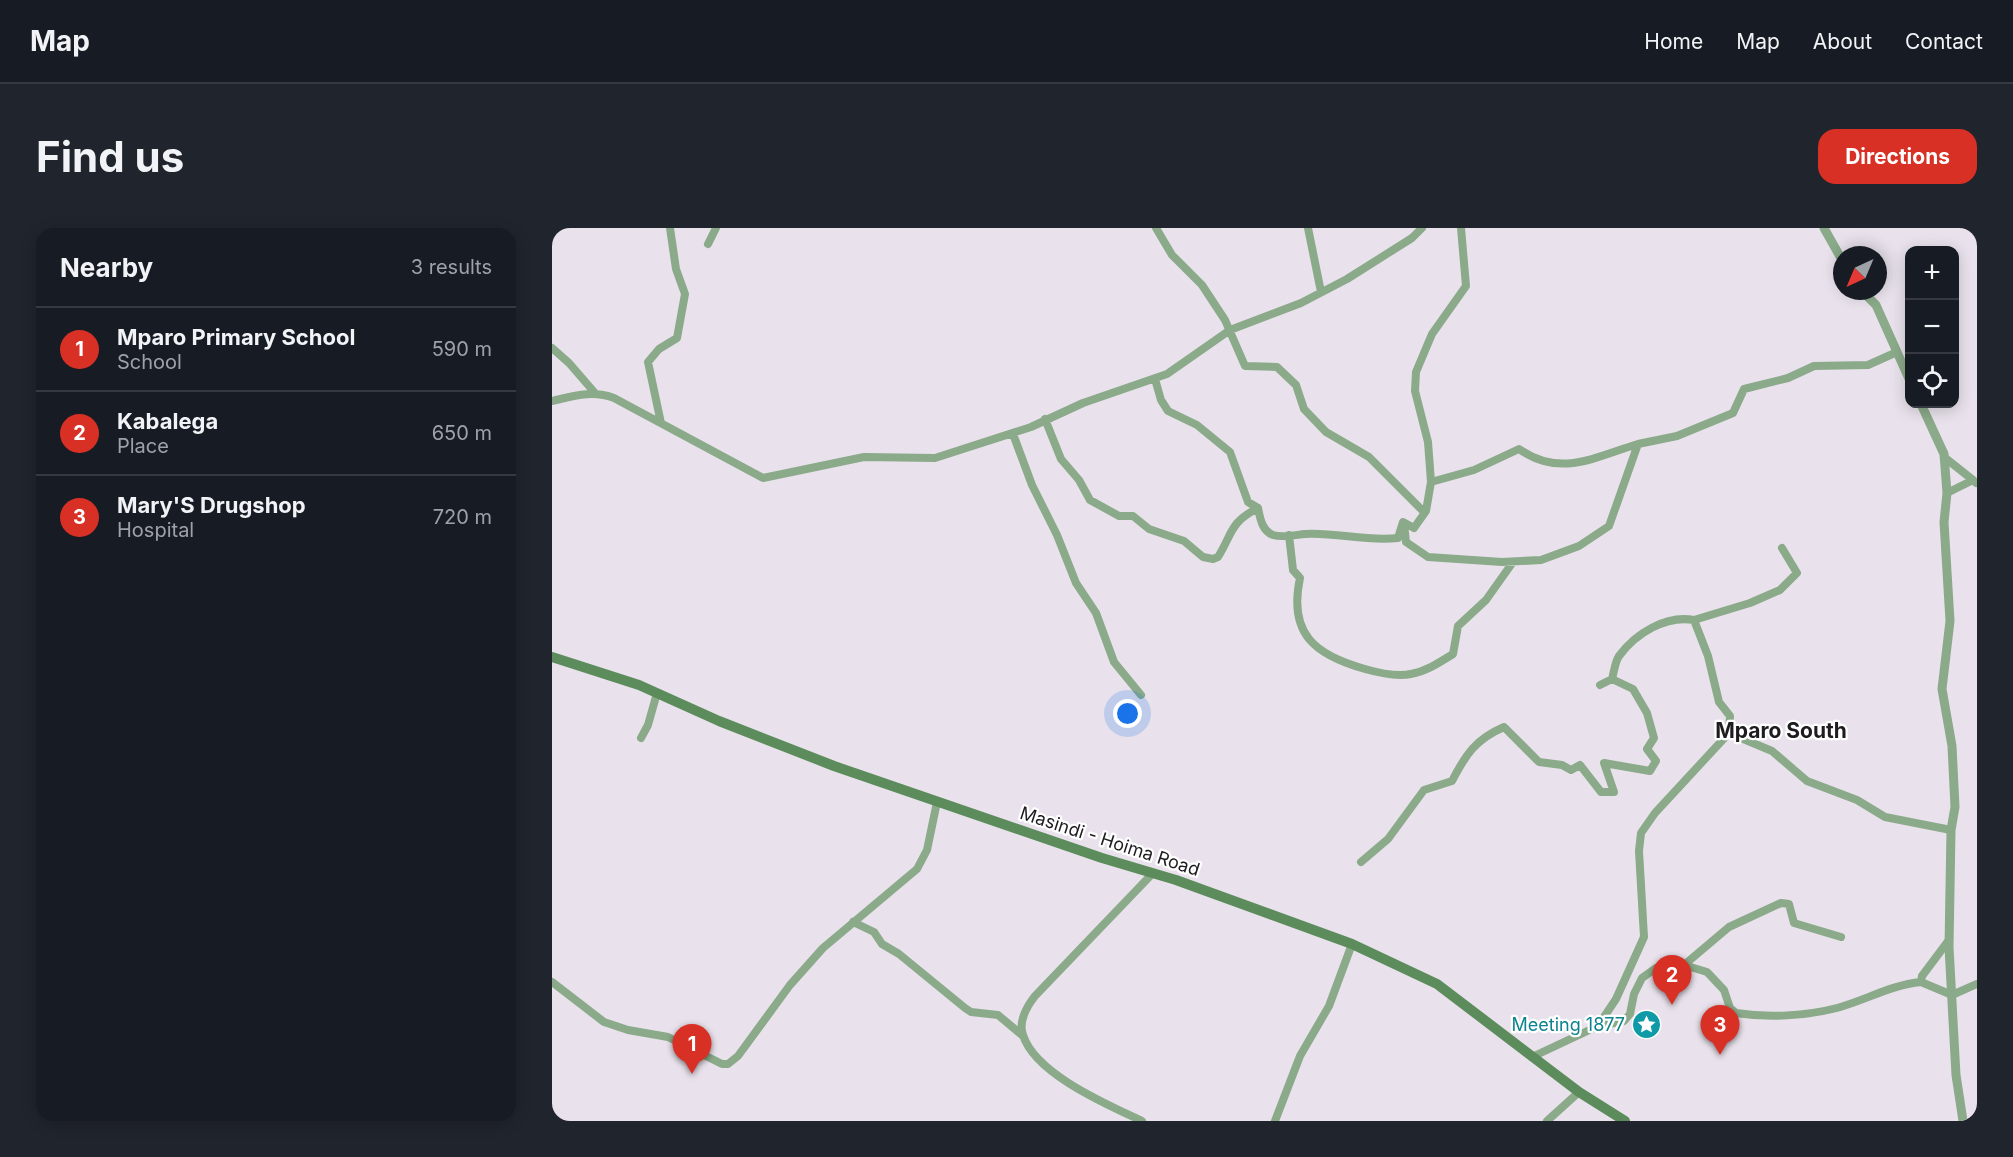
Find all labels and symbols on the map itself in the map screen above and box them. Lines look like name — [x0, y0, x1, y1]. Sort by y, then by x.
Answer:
north arrow — [1833, 246, 1887, 300]
your location — [1113, 699, 1142, 728]
district label: Mparo South — [1715, 718, 1847, 743]
street label: Masindi - Hoima Road — [1018, 802, 1202, 880]
pin: 2 — [1652, 956, 1692, 1005]
pin: 3 — [1700, 1006, 1740, 1055]
place icon: Meeting 1877 — [1630, 1008, 1662, 1040]
place label: Meeting 1877 — [1512, 1014, 1625, 1035]
pin: 1 — [672, 1024, 712, 1074]

